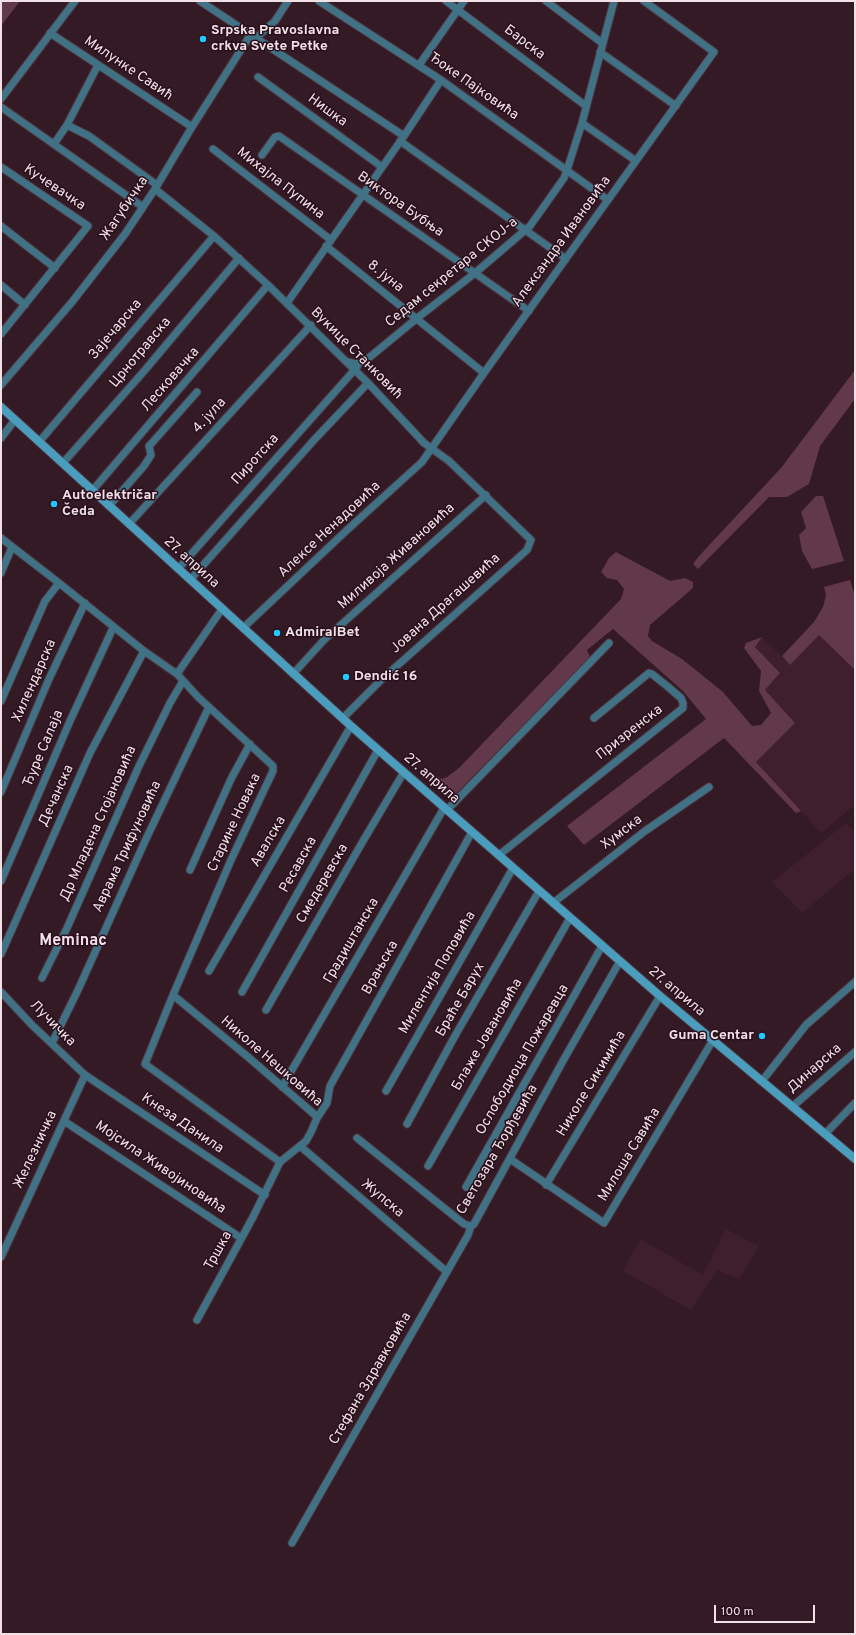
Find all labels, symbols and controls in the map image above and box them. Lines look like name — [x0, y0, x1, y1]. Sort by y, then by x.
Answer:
street label: Барска — [500, 22, 548, 64]
place label: Srpska Pravoslavna crkva Svete Petke — [211, 23, 339, 56]
street label: Милунке Савић — [80, 33, 176, 105]
marker: Srpska Pravoslavna crkva Svete Petke — [198, 34, 208, 44]
street label: Ђоке Пајковића — [425, 50, 521, 124]
street label: Нишка — [304, 91, 350, 131]
street label: Михајла Пупина — [233, 145, 327, 223]
street label: Кучевачка — [20, 161, 88, 215]
street label: Виктора Бубња — [353, 169, 447, 241]
street label: Александра Ивановића — [509, 173, 615, 311]
street label: Жагубичка — [97, 174, 153, 244]
street label: Седам секретара СКОЈ-а — [382, 214, 522, 332]
street label: 8. јуна — [364, 257, 406, 297]
street label: Зајечарска — [86, 296, 146, 364]
street label: Вукице Станковић — [307, 305, 405, 403]
street label: Црнотравска — [107, 314, 175, 392]
street label: Лесковачка — [138, 344, 204, 416]
street label: 4. јула — [190, 395, 230, 437]
street label: Пиротска — [229, 431, 283, 489]
street label: Алексе Ненадовића — [275, 478, 385, 582]
place label: Autoelektričar Čeda — [62, 488, 157, 520]
marker: Autoelektričar Čeda — [49, 499, 59, 509]
street label: Миливоја Живановића — [335, 500, 459, 614]
street label: 27. априла — [160, 534, 222, 592]
street label: Јована Драгашевића — [388, 550, 504, 658]
place label: AdmiralBet — [285, 625, 360, 641]
marker: AdmiralBet — [272, 628, 282, 638]
street label: Хилендарска — [9, 637, 61, 725]
place label: Dendić 16 — [354, 669, 417, 685]
marker: Dendić 16 — [341, 672, 351, 682]
street label: Призренска — [593, 702, 667, 764]
street label: Ђуре Салаја — [20, 708, 68, 790]
street label: Др Младена Стојановића — [57, 744, 141, 904]
street label: 27. априла — [400, 750, 462, 808]
street label: Дечанска — [36, 762, 78, 830]
street label: Старине Новака — [205, 771, 265, 875]
street label: Аврама Трифуновића — [90, 779, 166, 915]
street label: Хумска — [598, 812, 646, 854]
street label: Авалска — [248, 814, 290, 870]
street label: Ресавска — [277, 834, 321, 896]
street label: Смедеревска — [294, 841, 352, 927]
street label: Градиштанска — [321, 895, 383, 987]
street label: Милентија Поповића — [396, 909, 480, 1037]
district label: Meminac — [39, 932, 107, 952]
street label: Врањска — [359, 938, 403, 998]
street label: Браће Барух — [433, 960, 489, 1040]
street label: 27. априла — [644, 963, 708, 1021]
street label: Блаже Јовановића — [449, 976, 527, 1094]
street label: Ослободиоца Пожаревца — [473, 982, 573, 1138]
street label: Лучичка — [25, 997, 79, 1051]
street label: Николе Нешковића — [217, 1013, 325, 1111]
street label: Николе Сикимића — [554, 1028, 630, 1140]
place label: Guma Centar — [669, 1028, 754, 1044]
marker: Guma Centar — [757, 1031, 767, 1041]
street label: Динарска — [784, 1041, 846, 1097]
street label: Светозара Ђорђевића — [454, 1082, 542, 1218]
street label: Кнеза Данила — [138, 1090, 226, 1158]
street label: Милоша Савића — [595, 1105, 665, 1205]
street label: Железничка — [11, 1108, 61, 1192]
street label: Мојсила Живојиновића — [91, 1118, 229, 1218]
street label: Жупска — [357, 1176, 407, 1222]
street label: Тршка — [202, 1229, 236, 1273]
street label: Стефана Здравковића — [326, 1310, 416, 1448]
scale bar — [716, 1597, 817, 1623]
text: 100 m — [721, 1604, 754, 1620]

